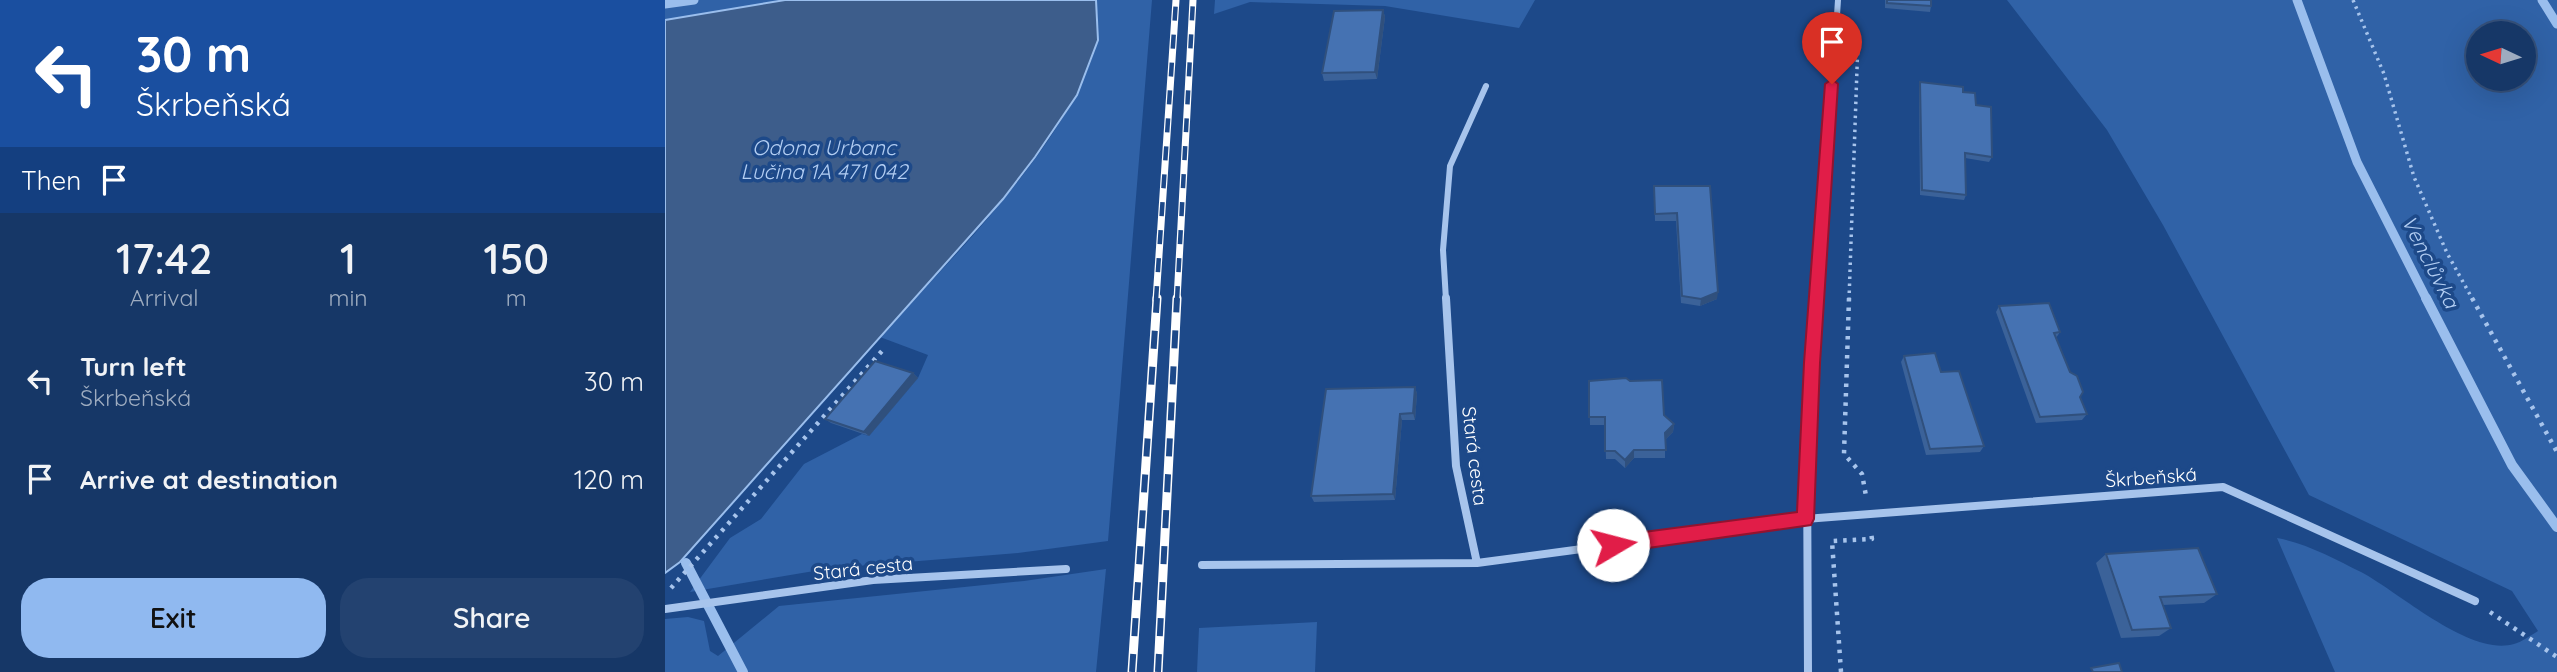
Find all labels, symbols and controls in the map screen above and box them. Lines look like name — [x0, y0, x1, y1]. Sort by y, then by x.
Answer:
pin — [1802, 12.0, 1862, 84]
north arrow — [2466, 21, 2536, 91]
map controls — [2466, 21, 2536, 91]
text: 30 m — [136, 23, 251, 84]
icon: arrive — [1813, 23, 1851, 61]
icon: left — [21, 28, 112, 119]
text: Škrbeňská — [136, 84, 291, 124]
water label: Odona Urbanc Lučina 1A 471 042 — [740, 134, 910, 184]
icon: arrive — [95, 161, 133, 199]
text: Then — [21, 164, 81, 197]
water label: Venclůvka — [2397, 211, 2466, 313]
text: 17:42 — [116, 232, 212, 285]
text: 1 — [340, 232, 356, 285]
text: 150 — [484, 232, 549, 285]
text: Arrival — [130, 283, 199, 312]
text: min — [328, 283, 368, 312]
text: m — [506, 283, 527, 312]
text: Turn left — [80, 350, 187, 383]
icon: left — [21, 362, 59, 400]
text: 30 m — [584, 365, 644, 398]
text: Škrbeňská — [80, 383, 191, 412]
street label: Stará cesta — [1457, 405, 1493, 507]
icon: arrive — [21, 460, 59, 498]
street label: Škrbeňská — [2104, 462, 2198, 492]
text: Arrive at destination — [80, 463, 338, 496]
text: 120 m — [574, 463, 644, 496]
position arrow — [1576, 508, 1650, 582]
street label: Stará cesta — [812, 551, 914, 585]
button: Exit — [21, 578, 326, 658]
button: Share — [340, 578, 644, 658]

